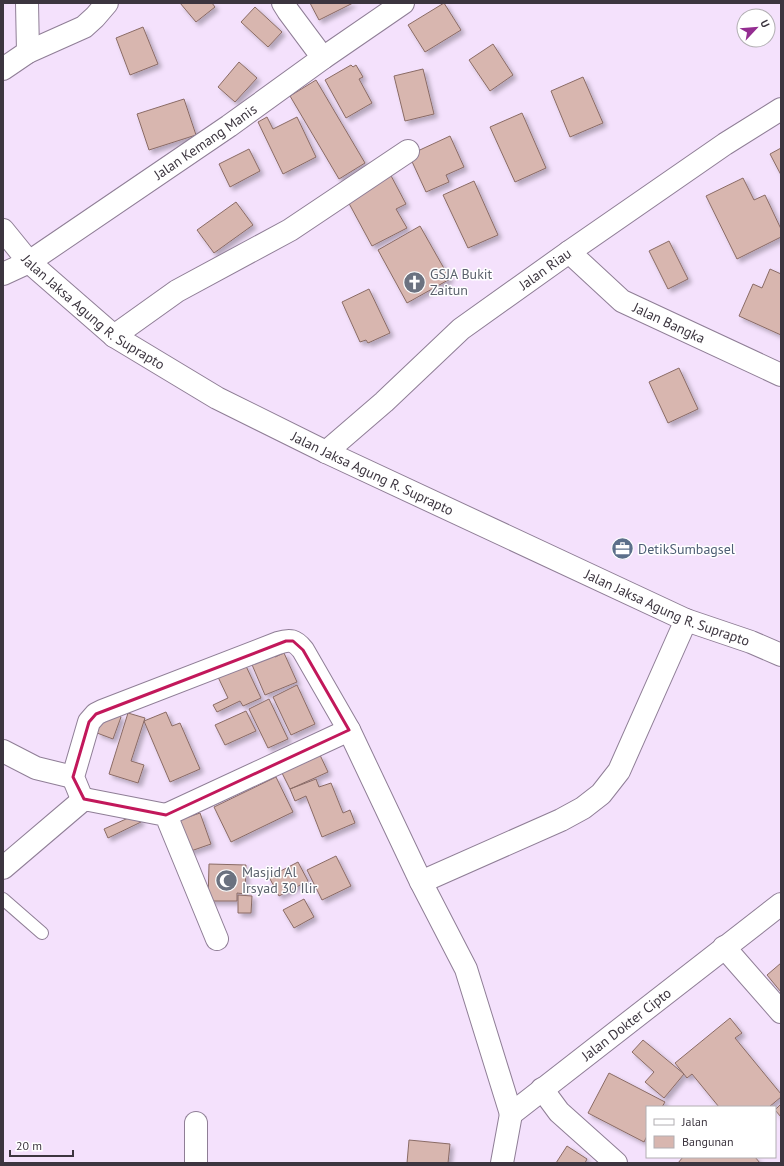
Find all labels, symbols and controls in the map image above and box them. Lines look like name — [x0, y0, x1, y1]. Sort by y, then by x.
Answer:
north arrow — [736, 8, 776, 48]
text: U — [757, 17, 773, 30]
street label: Jalan Kemang Manis — [149, 100, 260, 184]
street label: Jalan Riau — [515, 244, 575, 294]
street label: Jalan Jaksa Agung R. Suprapto — [17, 250, 168, 374]
place label: GSJA Bukit Zaitun — [430, 265, 493, 299]
church icon: GSJA Bukit Zaitun — [402, 269, 428, 295]
street label: Jalan Bangka — [629, 298, 708, 347]
street label: Jalan Jaksa Agung R. Suprapto — [288, 427, 457, 519]
office icon: DetikSumbagsel — [609, 536, 635, 562]
place label: DetikSumbagsel — [638, 540, 735, 558]
street label: Jalan Jaksa Agung R. Suprapto — [581, 565, 752, 650]
place label: Masjid Al Irsyad 30 Ilir — [242, 863, 317, 897]
mosque icon: Masjid Al Irsyad 30 Ilir — [214, 867, 240, 893]
street label: Jalan Dokter Cipto — [577, 984, 675, 1065]
legend — [646, 1106, 776, 1158]
text: Jalan — [681, 1114, 707, 1129]
scale bar — [10, 1132, 73, 1158]
text: Bangunan — [682, 1134, 734, 1149]
text: 20 m — [16, 1138, 42, 1153]

